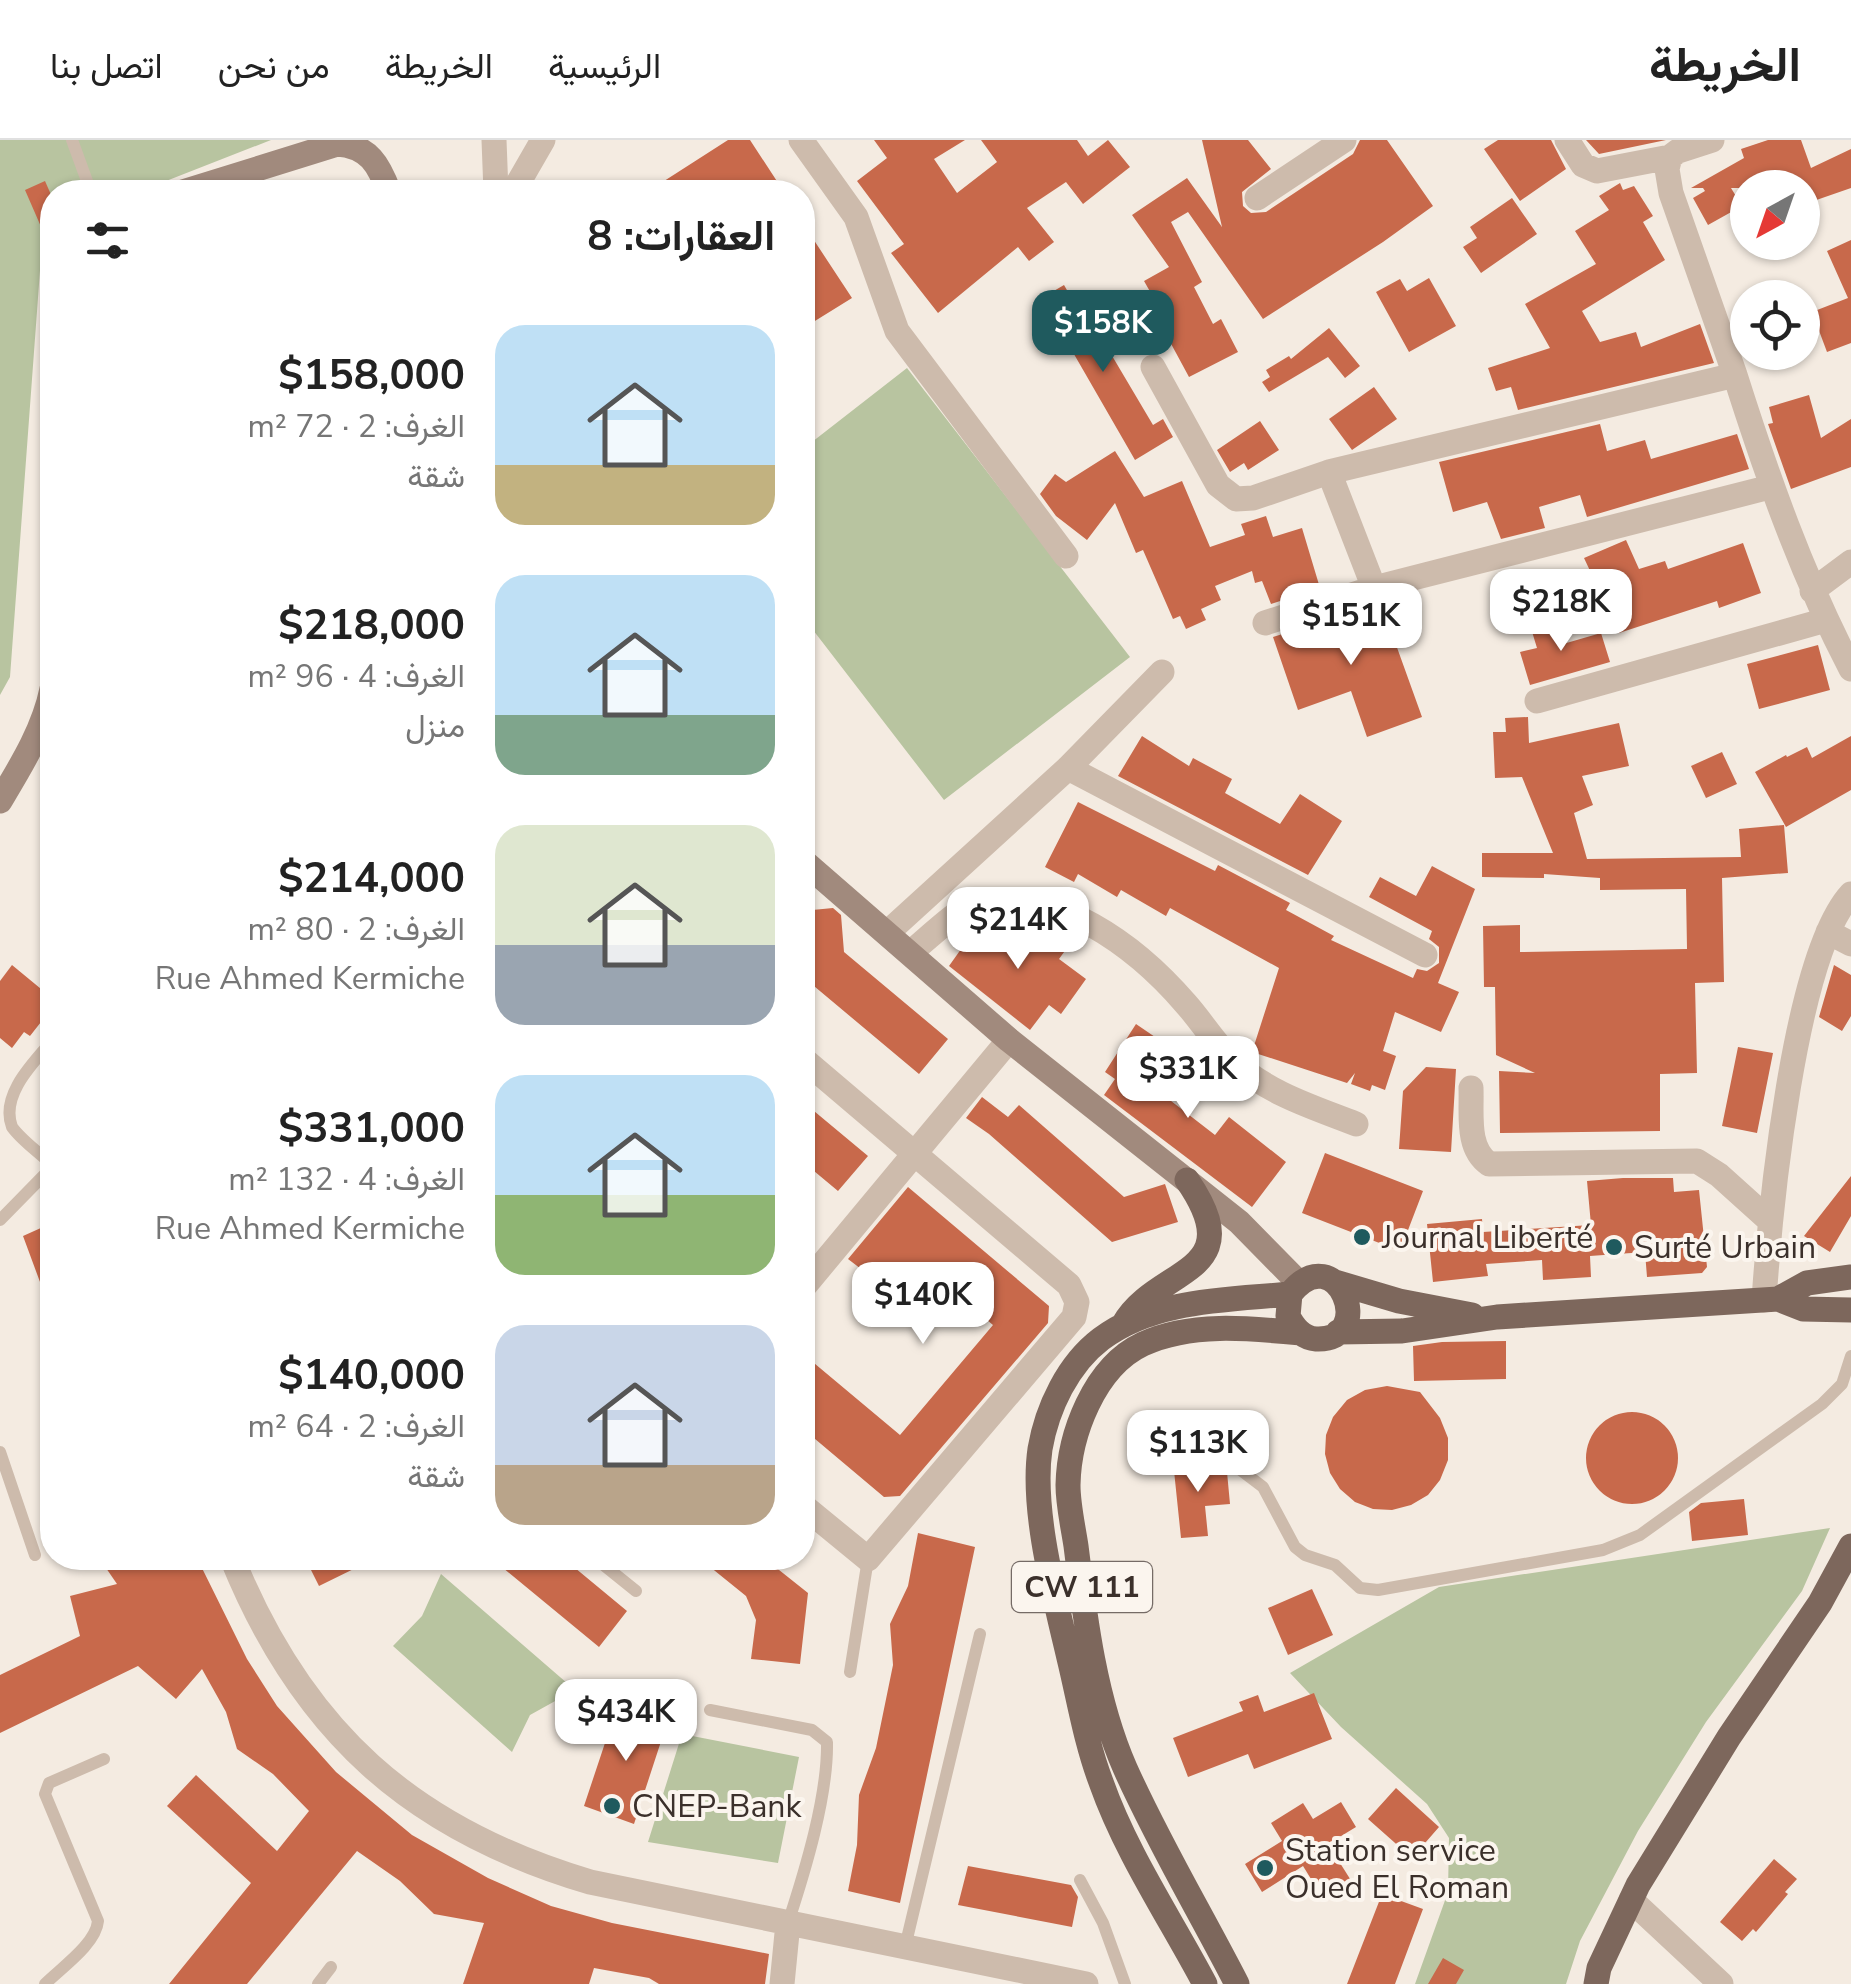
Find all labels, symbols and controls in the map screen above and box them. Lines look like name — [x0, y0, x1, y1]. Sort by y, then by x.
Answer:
text: الخريطة — [1649, 32, 1801, 98]
text: اتصل بنا — [50, 43, 163, 90]
text: من نحن — [218, 43, 330, 90]
text: الخريطة — [385, 43, 493, 90]
text: الرئيسية — [548, 43, 661, 90]
north arrow — [1730, 170, 1820, 260]
map controls — [1730, 170, 1820, 370]
text: العقارات: 8 — [587, 208, 775, 265]
icon: filters — [80, 213, 135, 268]
button: locate — [1730, 280, 1820, 370]
pin: $158K — [1033, 290, 1173, 375]
text: $158K — [1054, 301, 1152, 344]
text: $158,000 — [278, 347, 465, 404]
icon: home — [575, 365, 695, 485]
text: الغرف: 2 · 72 m² — [247, 405, 465, 448]
text: شقة — [407, 455, 465, 498]
pin: $218K — [1491, 569, 1631, 654]
text: $218K — [1512, 580, 1610, 623]
pin: $151K — [1281, 583, 1421, 668]
text: $151K — [1302, 594, 1400, 637]
text: $218,000 — [278, 597, 465, 654]
icon: home — [575, 615, 695, 735]
text: الغرف: 4 · 96 m² — [247, 655, 465, 698]
text: منزل — [405, 705, 465, 748]
text: $214,000 — [278, 850, 465, 907]
icon: home — [575, 865, 695, 985]
pin: $214K — [948, 887, 1088, 972]
text: $214K — [969, 898, 1067, 941]
text: الغرف: 2 · 80 m² — [247, 908, 465, 951]
text: Rue Ahmed Kermiche — [155, 957, 465, 1000]
pin: $331K — [1118, 1036, 1258, 1121]
text: $331K — [1139, 1047, 1237, 1090]
text: $331,000 — [278, 1100, 465, 1157]
icon: home — [575, 1115, 695, 1235]
text: الغرف: 4 · 132 m² — [228, 1158, 465, 1201]
text: Rue Ahmed Kermiche — [155, 1207, 465, 1250]
place label: Journal Liberté — [1381, 1216, 1593, 1259]
marker: Journal Liberté — [1351, 1226, 1373, 1248]
place label: Surté Urbain — [1634, 1226, 1816, 1269]
marker: Surté Urbain — [1603, 1236, 1625, 1258]
pin: $140K — [853, 1262, 993, 1347]
text: $140K — [874, 1273, 972, 1316]
text: $140,000 — [278, 1347, 465, 1404]
icon: home — [575, 1365, 695, 1485]
text: الغرف: 2 · 64 m² — [247, 1405, 465, 1448]
pin: $113K — [1128, 1410, 1268, 1495]
text: $113K — [1149, 1421, 1247, 1464]
text: شقة — [407, 1455, 465, 1498]
road number: CW 111 — [1012, 1562, 1152, 1612]
pin: $434K — [556, 1679, 696, 1764]
text: $434K — [577, 1690, 675, 1733]
place label: CNEP-Bank — [632, 1785, 803, 1828]
marker: CNEP-Bank — [601, 1795, 623, 1817]
place label: Station service Oued El Roman — [1285, 1829, 1509, 1909]
marker: Station service Oued El Roman — [1254, 1857, 1276, 1879]

